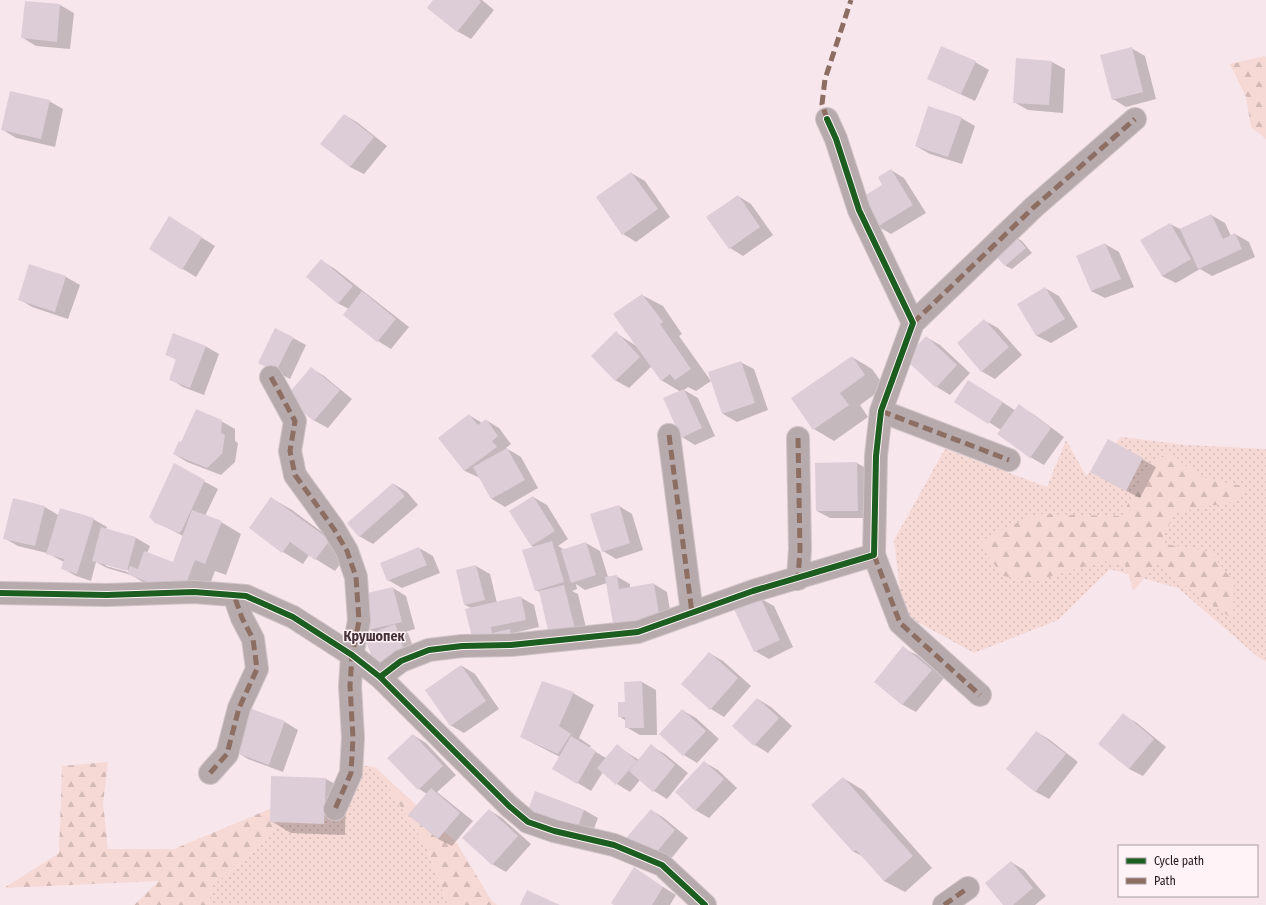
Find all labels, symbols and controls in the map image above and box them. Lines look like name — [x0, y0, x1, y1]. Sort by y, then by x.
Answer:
district label: Крушопек — [343, 628, 405, 645]
legend — [1118, 845, 1258, 897]
text: Cycle path — [1154, 854, 1204, 868]
text: Path — [1154, 874, 1176, 888]

